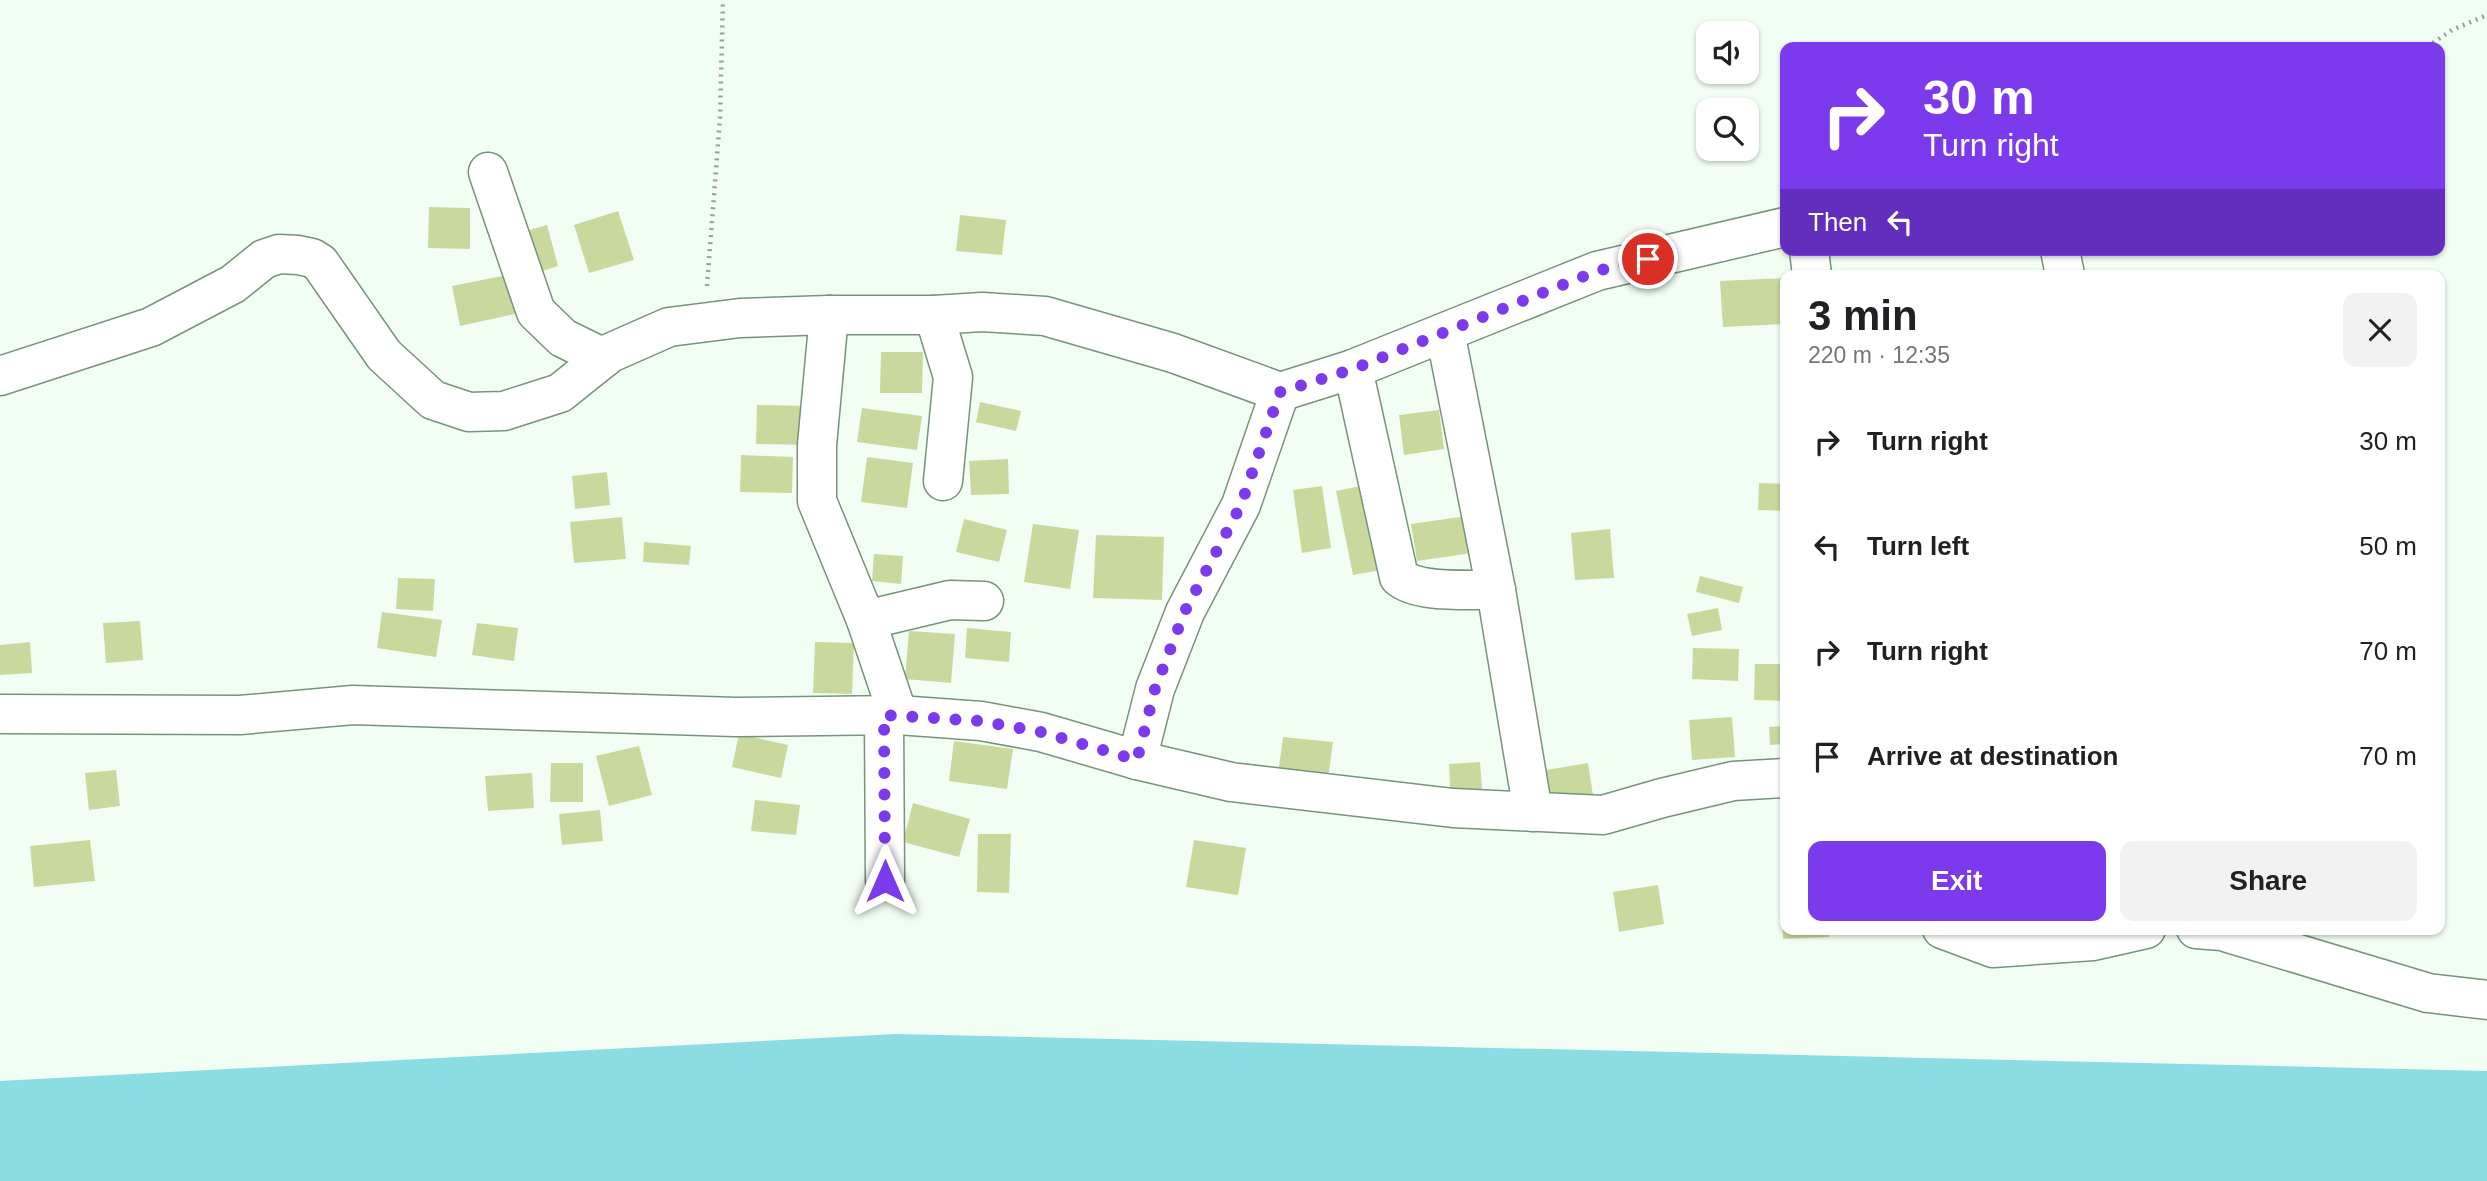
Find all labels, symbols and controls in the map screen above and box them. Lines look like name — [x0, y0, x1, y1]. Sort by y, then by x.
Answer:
map controls — [1696, 21, 1759, 161]
button: sound — [1696, 21, 1759, 84]
icon: right — [1808, 70, 1899, 161]
text: 30 m — [1923, 70, 2035, 124]
button: search — [1696, 98, 1759, 161]
text: Turn right — [1923, 127, 2059, 163]
icon: left — [1881, 203, 1919, 241]
text: Then — [1808, 207, 1867, 237]
pin — [1618, 229, 1678, 289]
icon: arrive — [1629, 240, 1667, 278]
text: 3 min — [1808, 292, 1918, 339]
button: close — [2343, 293, 2417, 367]
text: 220 m · 12:35 — [1808, 342, 1950, 368]
icon: right — [1808, 423, 1846, 461]
text: Turn right — [1867, 426, 1988, 456]
text: 30 m — [2359, 426, 2417, 456]
icon: left — [1808, 528, 1846, 566]
text: Turn left — [1867, 531, 1969, 561]
text: 50 m — [2359, 531, 2417, 561]
icon: right — [1808, 633, 1846, 671]
text: Turn right — [1867, 636, 1988, 666]
text: 70 m — [2359, 636, 2417, 666]
icon: arrive — [1808, 738, 1846, 776]
text: Arrive at destination — [1867, 741, 2118, 771]
text: 70 m — [2359, 741, 2417, 771]
button: Exit — [1808, 841, 2106, 921]
button: Share — [2120, 841, 2417, 921]
position arrow — [848, 844, 922, 918]

